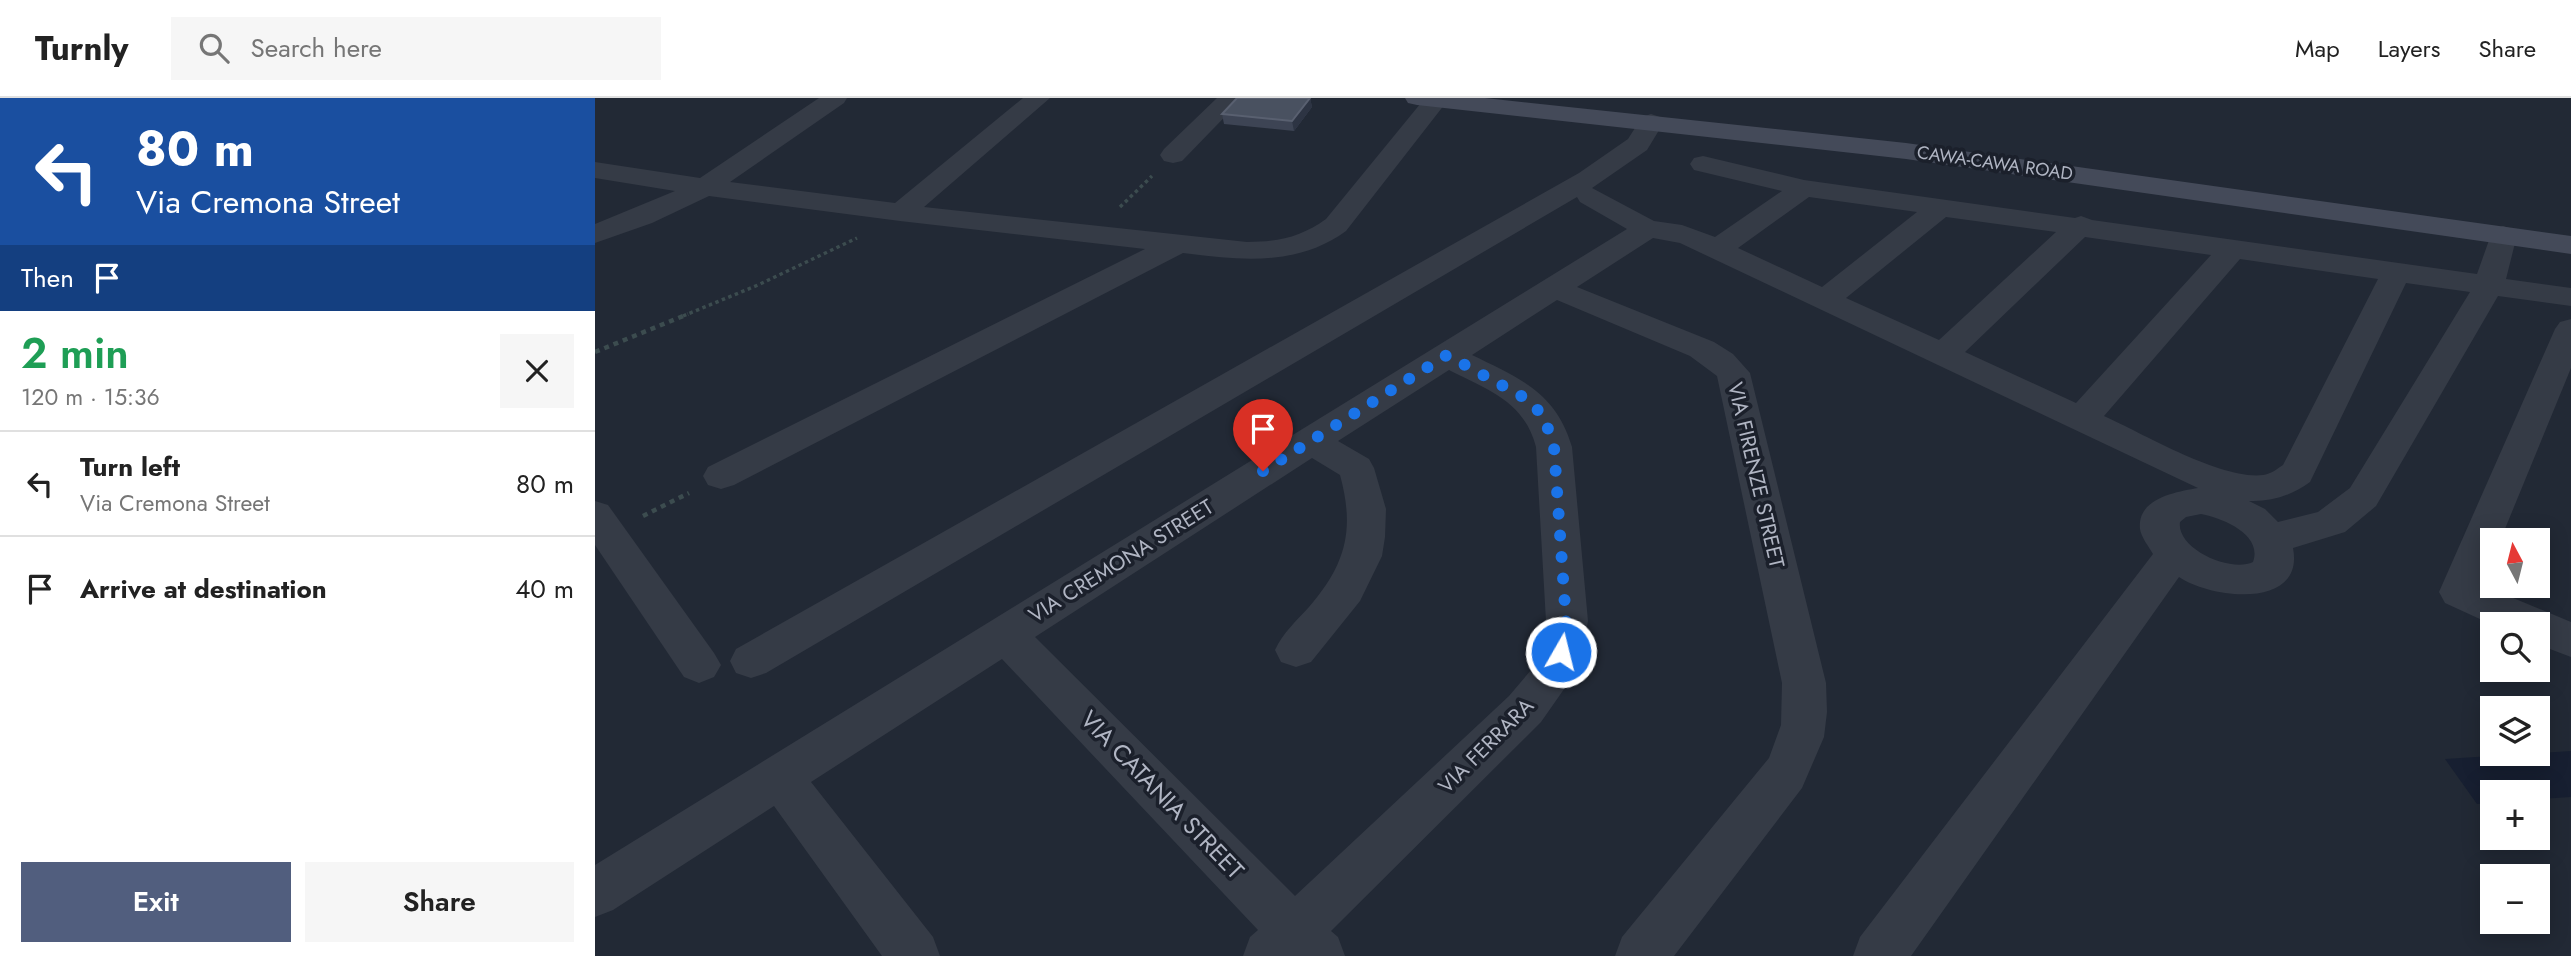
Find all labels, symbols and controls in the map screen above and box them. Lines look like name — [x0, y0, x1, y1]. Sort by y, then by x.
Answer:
search box — [171, 17, 661, 80]
text: Turnly — [35, 25, 129, 72]
icon: search — [195, 29, 233, 67]
text: Search here — [251, 29, 382, 67]
text: Map — [2295, 31, 2340, 66]
text: Layers — [2378, 31, 2440, 66]
text: Share — [2478, 31, 2536, 66]
text: 80 m — [136, 114, 254, 184]
icon: left — [21, 126, 112, 217]
street label: CAWA-CAWA ROAD — [1915, 139, 2075, 187]
text: Via Cremona Street — [136, 179, 400, 225]
text: Then — [21, 259, 74, 297]
icon: arrive — [88, 259, 126, 297]
text: 2 min — [21, 323, 129, 384]
button: close — [500, 334, 574, 408]
street label: VIA FIRENZE STREET — [1720, 379, 1792, 571]
text: 120 m · 15:36 — [21, 380, 160, 414]
pin — [1233, 399, 1293, 471]
icon: arrive — [1244, 410, 1282, 448]
text: Turn left — [80, 448, 180, 486]
icon: left — [21, 465, 59, 503]
text: 80 m — [516, 465, 574, 503]
text: Via Cremona Street — [80, 486, 270, 520]
street label: VIA CREMONA STREET — [1023, 492, 1219, 630]
north arrow — [2480, 528, 2550, 598]
map controls — [2480, 528, 2550, 934]
icon: arrive — [21, 570, 59, 608]
text: Arrive at destination — [80, 570, 327, 608]
text: 40 m — [515, 570, 574, 608]
button: search — [2480, 612, 2550, 682]
position arrow — [1524, 615, 1598, 689]
street label: VIA FERRARA — [1431, 691, 1541, 801]
button: layers — [2480, 696, 2550, 766]
street label: VIA CATANIA STREET — [1073, 702, 1252, 887]
button: + — [2480, 780, 2550, 850]
button: Exit — [21, 862, 291, 942]
button: Share — [305, 862, 574, 942]
button: − — [2480, 864, 2550, 934]

